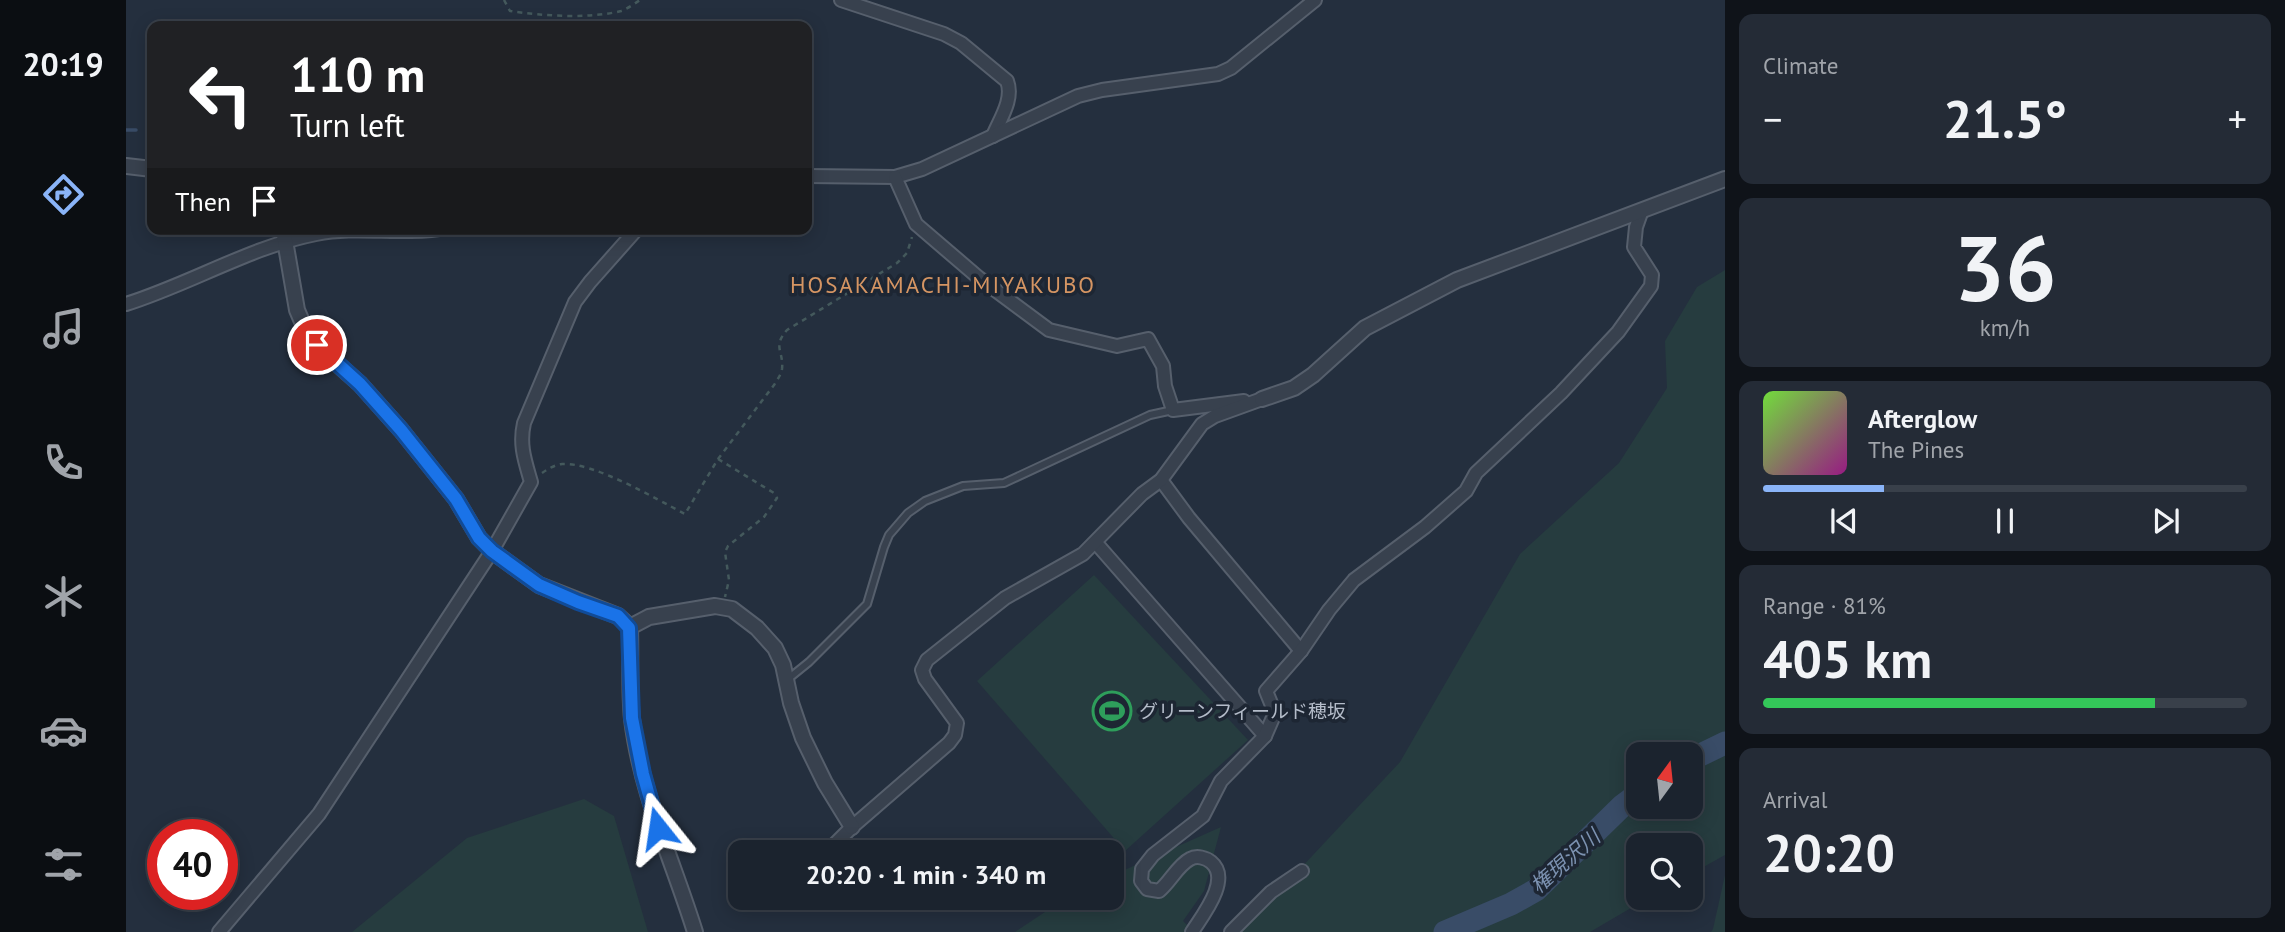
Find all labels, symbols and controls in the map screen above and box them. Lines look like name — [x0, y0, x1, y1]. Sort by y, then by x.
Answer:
text: 110 m — [290, 42, 425, 106]
text: 20:19 — [22, 43, 104, 85]
icon: left — [175, 49, 266, 140]
text: Climate — [1763, 51, 1838, 80]
text: 21.5° — [1943, 85, 2067, 152]
text: − — [1763, 94, 1782, 143]
text: + — [2228, 94, 2247, 143]
text: Turn left — [290, 104, 405, 146]
icon: directions — [39, 170, 88, 219]
icon: arrive — [245, 182, 283, 220]
text: Then — [175, 185, 231, 218]
text: 36 — [1953, 208, 2057, 326]
district label: HOSAKAMACHI-MIYAKUBO — [790, 270, 1096, 299]
icon: music — [39, 304, 88, 353]
text: km/h — [1980, 313, 2030, 342]
pin — [287, 315, 347, 375]
icon: arrive — [298, 326, 336, 364]
text: Afterglow — [1868, 402, 1977, 435]
text: The Pines — [1868, 435, 1964, 464]
icon: phone — [39, 438, 88, 487]
icon: previous — [1825, 502, 1863, 540]
icon: pause — [1986, 502, 2024, 540]
icon: next — [2147, 502, 2185, 540]
icon: climate — [39, 572, 88, 621]
text: Range · 81% — [1763, 591, 1886, 620]
text: 405 km — [1763, 625, 1932, 692]
sports icon: グリーンフィールド穂坂 — [1091, 690, 1133, 732]
place label: グリーンフィールド穂坂 — [1139, 699, 1346, 723]
icon: car — [39, 706, 88, 755]
north arrow — [1626, 742, 1703, 819]
map controls — [1626, 742, 1703, 910]
text: Arrival — [1763, 785, 1827, 814]
position arrow — [621, 791, 695, 865]
speed limit sign: 40 — [147, 819, 238, 910]
text: 20:20 — [1763, 819, 1895, 886]
water label: 権現沢川 — [1524, 822, 1607, 899]
button: search — [1626, 833, 1703, 910]
icon: filters — [39, 840, 88, 889]
text: 20:20 · 1 min · 340 m — [806, 858, 1046, 891]

